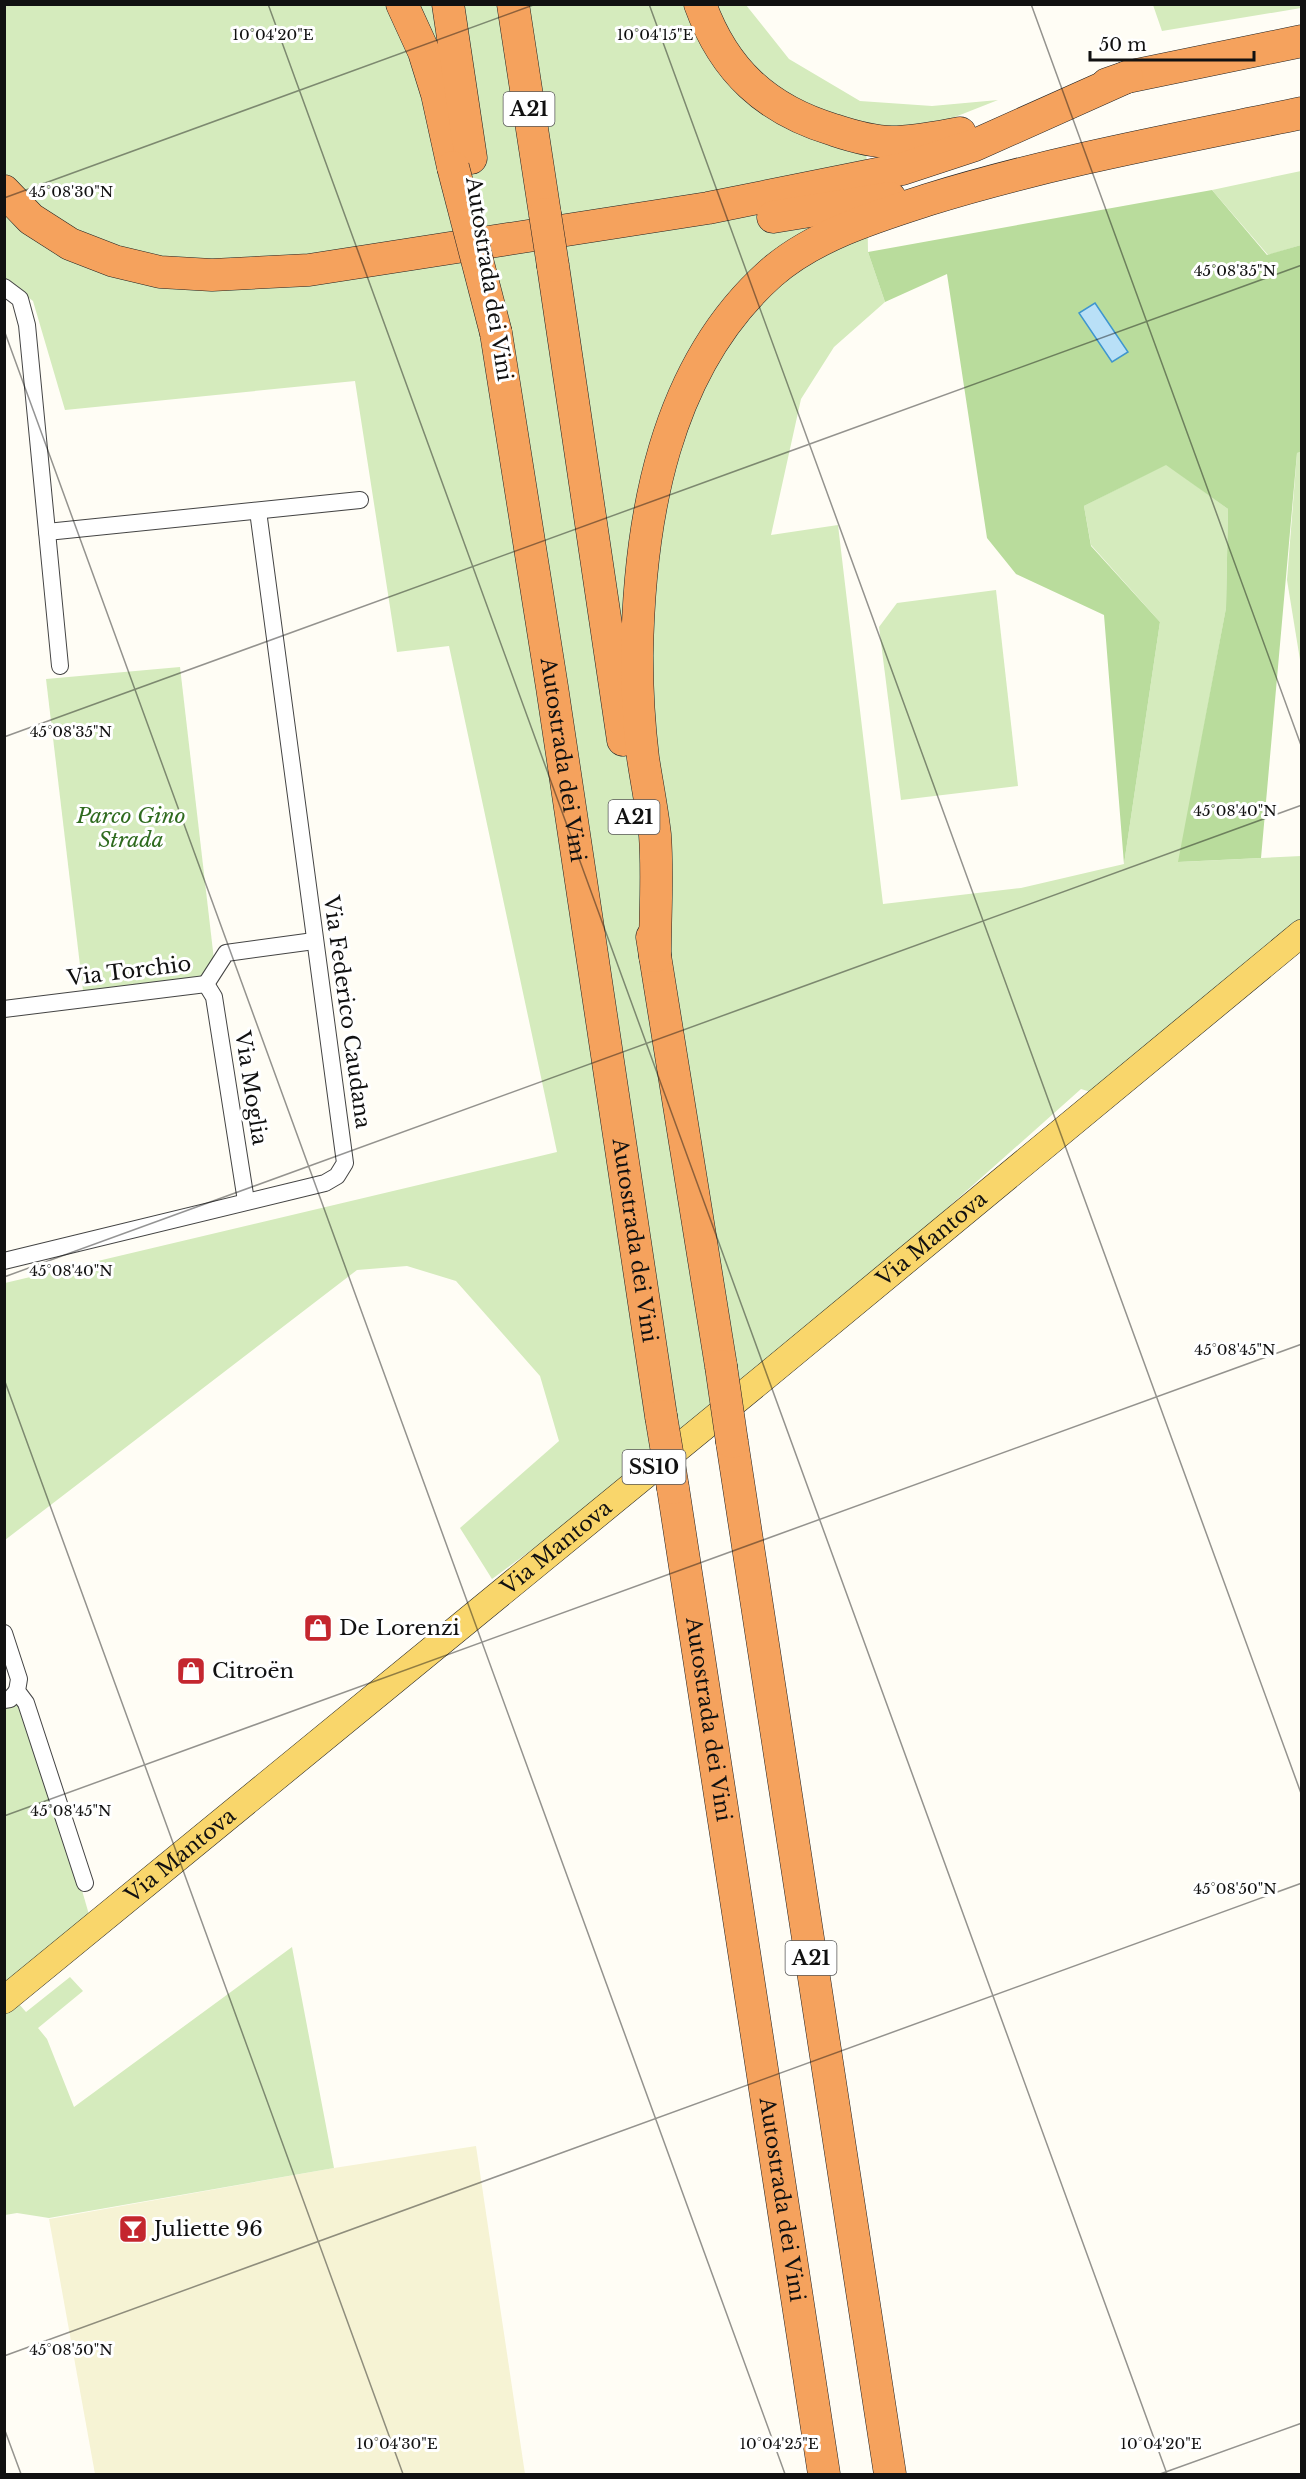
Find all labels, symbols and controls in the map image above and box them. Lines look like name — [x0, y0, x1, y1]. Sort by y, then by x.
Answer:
scale bar — [1090, 24, 1254, 62]
text: 10°04'20"E — [232, 25, 314, 44]
text: 10°04'15"E — [617, 25, 693, 44]
text: 50 m — [1099, 34, 1147, 56]
road number: A21 — [504, 92, 554, 126]
street label: Autostrada dei Vini — [460, 174, 518, 383]
text: 45°08'30"N — [29, 182, 113, 201]
text: 45°08'35"N — [1194, 261, 1276, 280]
street label: Autostrada dei Vini — [534, 655, 591, 864]
text: 45°08'35"N — [30, 722, 112, 741]
road number: A21 — [608, 800, 660, 834]
text: 45°08'40"N — [1193, 801, 1277, 820]
park label: Parco Gino Strada — [75, 803, 186, 853]
street label: Via Federico Caudana — [318, 893, 376, 1131]
street label: Via Torchio — [64, 950, 193, 992]
street label: Via Moglia — [229, 1028, 273, 1147]
street label: Autostrada dei Vini — [606, 1136, 663, 1344]
street label: Via Mantova — [871, 1186, 993, 1293]
text: 45°08'40"N — [29, 1261, 113, 1280]
text: 45°08'45"N — [1194, 1340, 1276, 1359]
road number: SS10 — [622, 1450, 686, 1484]
street label: Via Mantova — [495, 1494, 617, 1601]
shop icon: De Lorenzi — [302, 1612, 334, 1644]
street label: Autostrada dei Vini — [680, 1614, 737, 1823]
place label: De Lorenzi — [339, 1615, 460, 1641]
shop icon: Citroën — [175, 1655, 207, 1687]
place label: Citroën — [212, 1658, 294, 1684]
text: 45°08'45"N — [30, 1801, 112, 1820]
street label: Via Mantova — [119, 1802, 241, 1909]
text: 45°08'50"N — [1193, 1879, 1277, 1898]
road number: A21 — [786, 1941, 836, 1975]
street label: Autostrada dei Vini — [753, 2095, 810, 2304]
bar icon: Juliette 96 — [117, 2213, 149, 2245]
place label: Juliette 96 — [151, 2216, 263, 2242]
text: 45°08'50"N — [29, 2340, 113, 2359]
text: 10°04'30"E — [356, 2434, 438, 2453]
text: 10°04'25"E — [739, 2434, 819, 2453]
text: 10°04'20"E — [1120, 2434, 1202, 2453]

